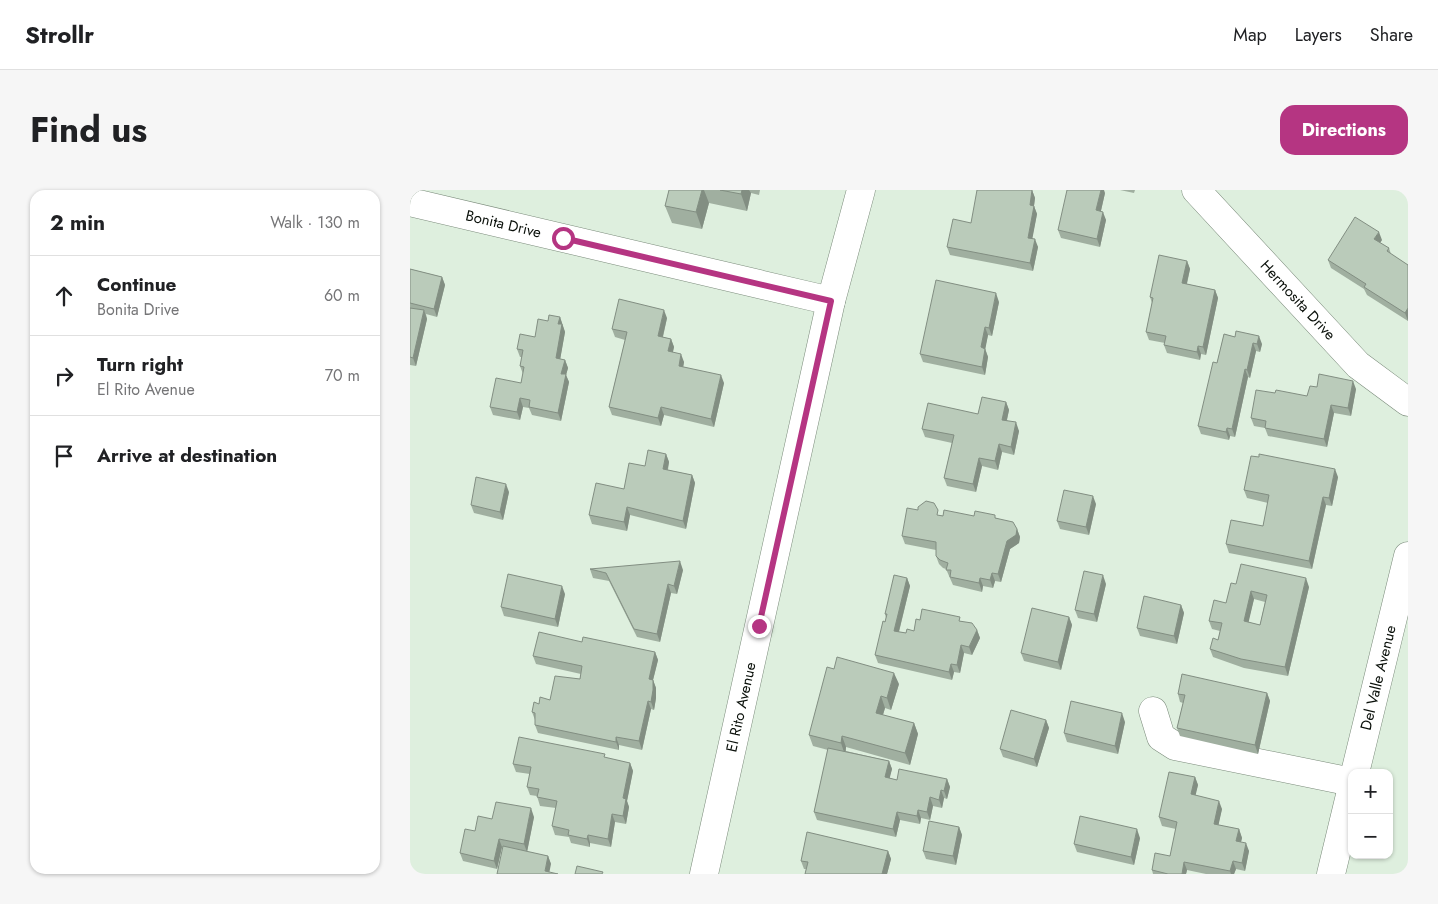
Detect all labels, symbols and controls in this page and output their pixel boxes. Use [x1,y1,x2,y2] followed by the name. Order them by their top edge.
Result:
[25,17,94,52] text: Strollr
[1233,22,1267,48] text: Map
[1295,22,1342,48] text: Layers
[1370,22,1413,48] text: Share
[30,105,147,155] text: Find us
[1280,105,1408,155] button: Directions
[463,204,544,244] street label: Bonita Drive
[50,208,105,238] text: 2 min
[270,211,360,234] text: Walk · 130 m
[552,227,575,250] route start
[1255,255,1341,345] street label: Hermosita Drive
[97,271,176,298] text: Continue
[50,282,78,310] icon: ahead
[324,284,360,307] text: 60 m
[97,298,179,321] text: Bonita Drive
[97,351,183,378] text: Turn right
[50,362,78,390] icon: right
[325,364,360,387] text: 70 m
[97,378,195,401] text: El Rito Avenue
[50,442,78,470] icon: arrive
[97,442,277,469] text: Arrive at destination
[748,615,771,638] route end
[1355,623,1402,733] street label: Del Valle Avenue
[720,660,762,754] street label: El Rito Avenue
[1348,769,1393,859] map controls
[1348,769,1393,814] button: +
[1348,814,1393,859] button: −

